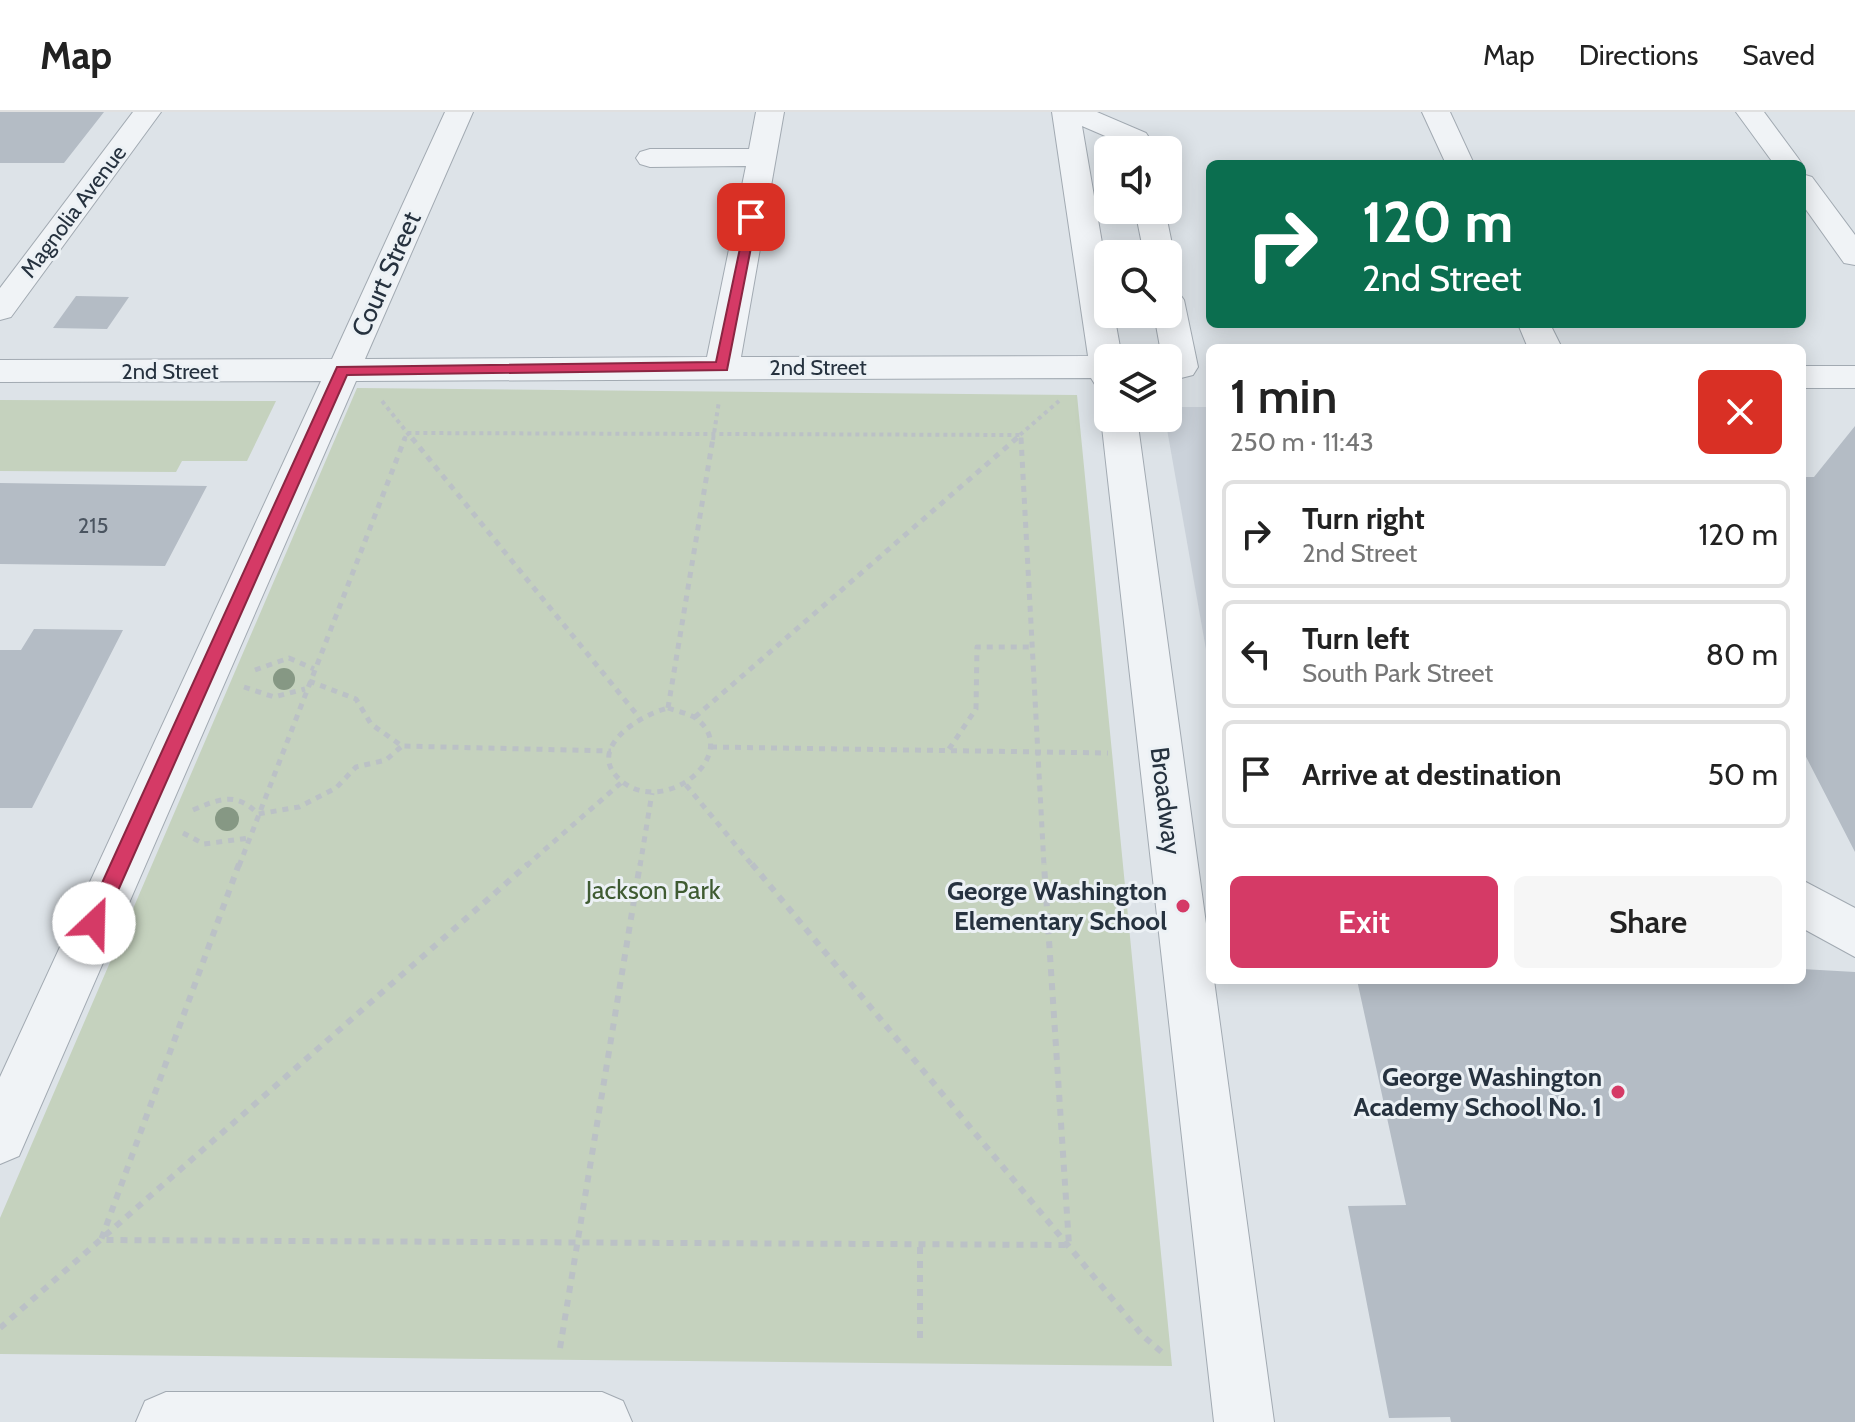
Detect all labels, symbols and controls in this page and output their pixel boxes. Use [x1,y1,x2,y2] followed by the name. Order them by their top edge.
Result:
[40,32,112,79] text: Map
[1483,38,1535,72] text: Map
[1579,38,1698,72] text: Directions
[1742,38,1815,72] text: Saved
[1094,136,1182,432] map controls
[1094,136,1182,224] button: sound
[15,140,132,283] street label: Magnolia Avenue
[717,183,785,251] pin
[1362,188,1513,256] text: 120 m
[1230,192,1334,296] icon: right
[729,195,773,239] icon: arrive
[344,206,428,341] street label: Court Street
[1094,240,1182,328] button: search
[1362,256,1522,300] text: 2nd Street
[1094,344,1182,432] button: layers
[769,354,867,381] street label: 2nd Street
[121,358,219,385] street label: 2nd Street
[1230,367,1337,425] text: 1 min
[1698,370,1782,454] button: close
[1230,426,1374,458] text: 250 m · 11:43
[1302,500,1425,537] text: Turn right
[78,512,108,539] house number: 215
[1234,512,1278,556] icon: right
[1698,516,1778,553] text: 120 m
[1302,537,1417,569] text: 2nd Street
[1302,620,1410,657] text: Turn left
[1234,632,1278,676] icon: left
[1706,636,1778,673] text: 80 m
[1302,657,1493,689] text: South Park Street
[1144,745,1188,857] street label: Broadway
[1234,752,1278,796] icon: arrive
[1302,756,1562,793] text: Arrive at destination
[1708,756,1778,793] text: 50 m
[585,874,721,906] park label: Jackson Park
[947,875,1167,937] place label: George Washington Elementary School
[1230,876,1498,968] button: Exit
[1514,876,1782,968] button: Share
[52,881,136,965] position arrow
[1174,897,1192,915] marker: George Washington Elementary School
[1353,1061,1602,1123] place label: George Washington Academy School No. 1
[1609,1083,1627,1101] marker: George Washington Academy School No. 1

